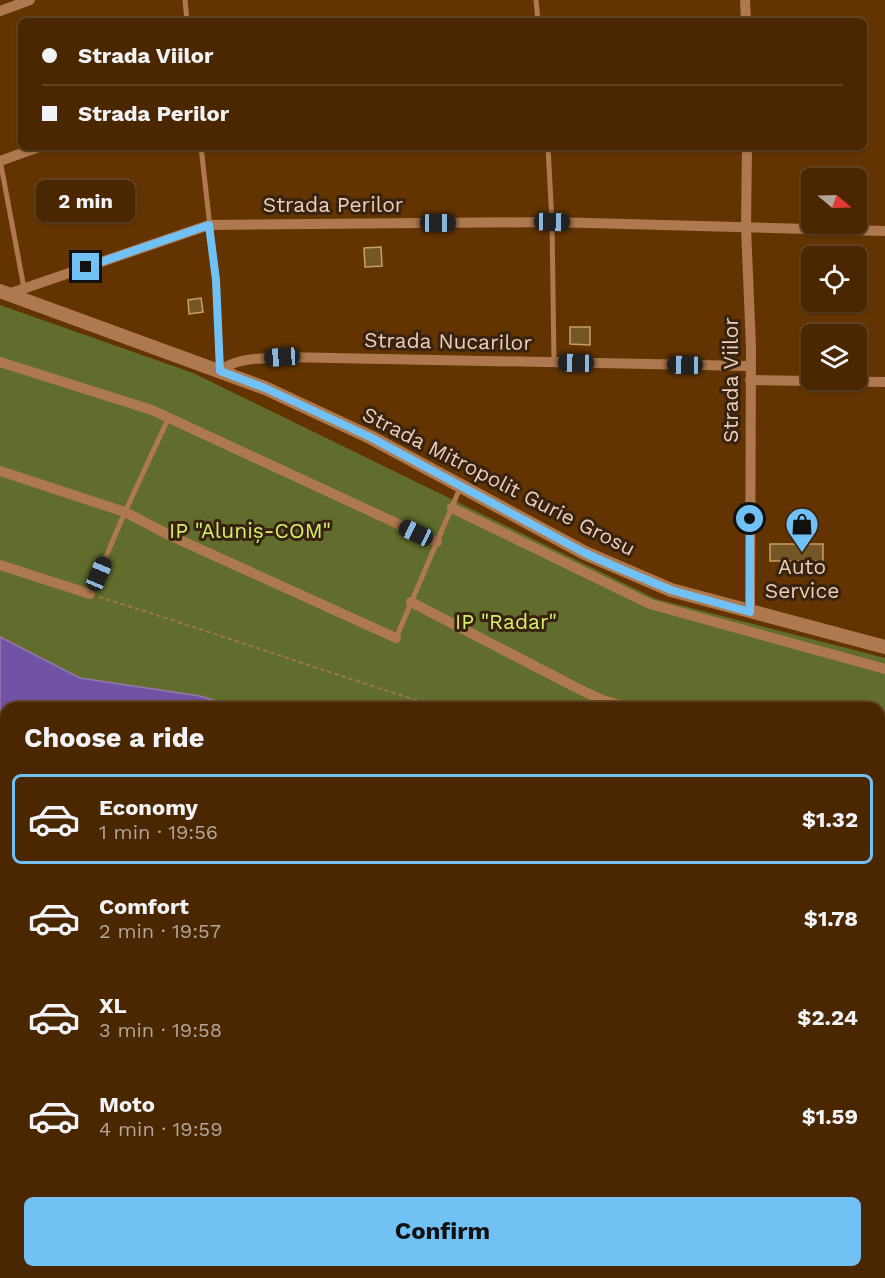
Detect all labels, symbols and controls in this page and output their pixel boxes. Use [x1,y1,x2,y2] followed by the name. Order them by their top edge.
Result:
[78,43,213,68] text: Strada Viilor
[78,101,229,126] text: Strada Perilor
[801,168,867,234] north arrow
[801,168,867,390] map controls
[36,180,136,222] callout: 2 min
[58,189,113,213] text: 2 min
[263,192,404,217] street label: Strada Perilor
[534,213,570,231] car
[420,214,456,232] car
[801,246,867,312] button: locate
[72,253,99,280] route end
[718,317,743,443] street label: Strada Viilor
[801,324,867,390] button: layers
[364,327,533,355] street label: Strada Nucarilor
[263,347,301,367] car
[558,354,594,372] car
[667,356,703,374] car
[358,401,640,561] street label: Strada Mitropolit Gurie Grosu
[736,505,763,532] route start
[784,506,820,553] shop icon: Auto Service
[396,517,436,549] car
[169,518,331,543] park label: IP "Aluniș-COM"
[84,554,114,594] car
[765,554,839,603] place label: Auto Service
[455,609,557,634] park label: IP "Radar"
[24,722,204,754] text: Choose a ride
[27,792,81,846] icon: car
[99,795,198,820] text: Economy
[802,807,858,832] text: $1.32
[99,820,218,844] text: 1 min · 19:56
[27,891,81,945] icon: car
[99,894,189,919] text: Comfort
[804,906,858,931] text: $1.78
[99,919,221,943] text: 2 min · 19:57
[27,990,81,1044] icon: car
[99,993,127,1018] text: XL
[797,1005,858,1030] text: $2.24
[99,1018,222,1042] text: 3 min · 19:58
[27,1089,81,1143] icon: car
[99,1092,155,1117] text: Moto
[802,1104,858,1129] text: $1.59
[99,1117,223,1141] text: 4 min · 19:59
[24,1197,861,1266] button: Confirm

